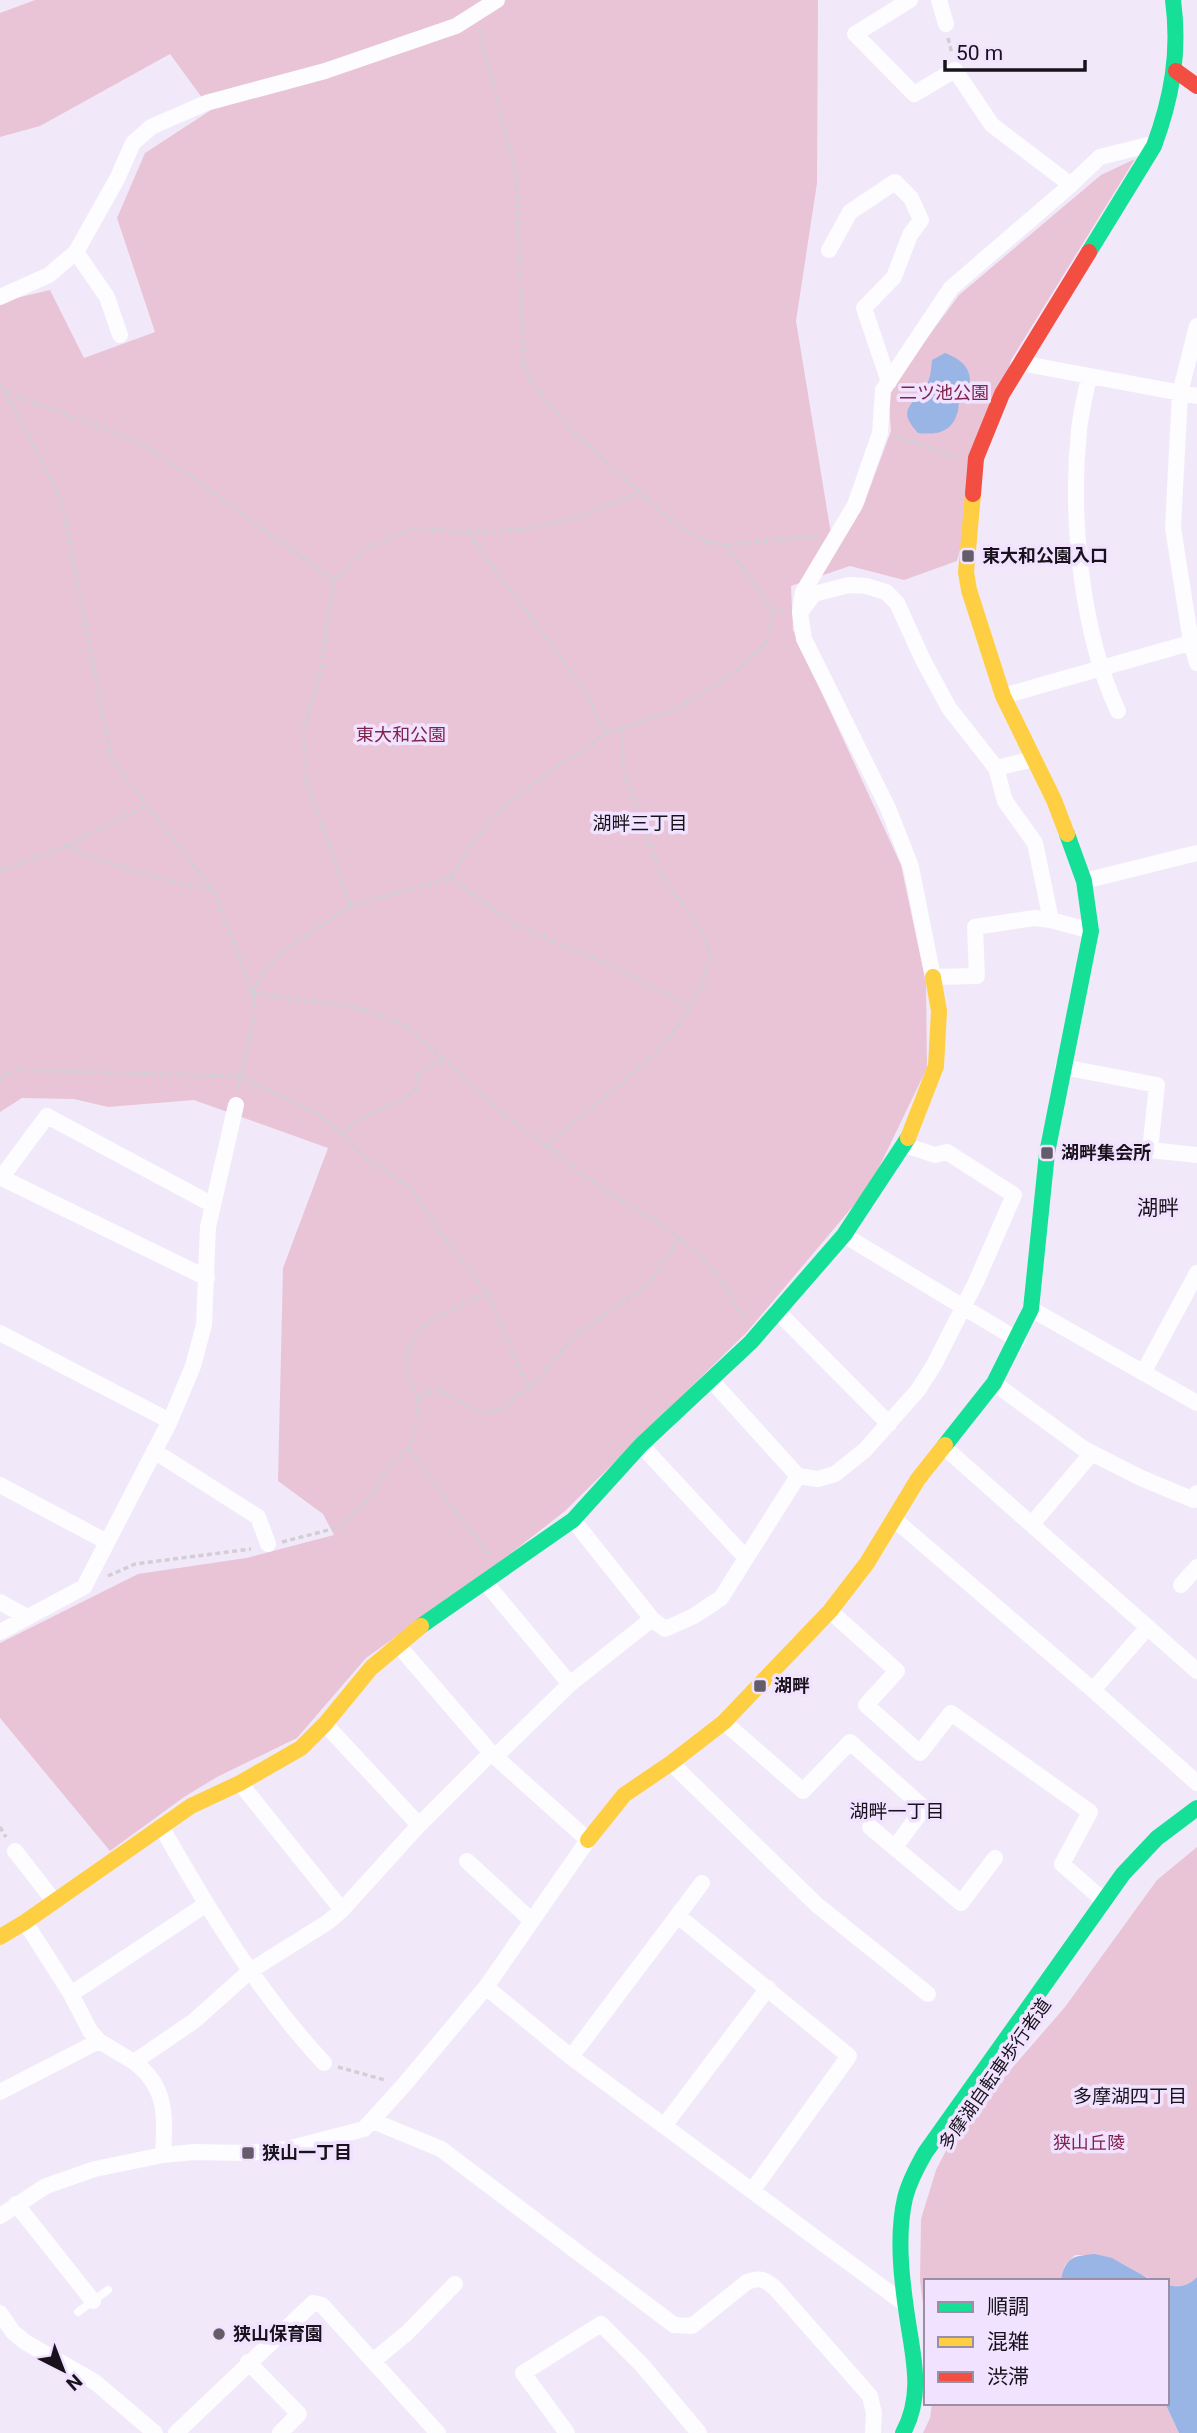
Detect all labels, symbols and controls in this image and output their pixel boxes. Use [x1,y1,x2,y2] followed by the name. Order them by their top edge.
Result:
[945,28,1085,72] scale bar
[956,41,1003,65] text: 50 m
[899,382,989,403] park label: 二ツ池公園
[982,545,1108,566] place label: 東大和公園入口
[960,548,976,564] marker: 東大和公園入口
[356,724,446,745] park label: 東大和公園
[592,812,688,835] district label: 湖畔三丁目
[1061,1142,1151,1163] place label: 湖畔集会所
[1039,1145,1055,1161] marker: 湖畔集会所
[1137,1196,1179,1220] district label: 湖畔
[774,1675,810,1696] place label: 湖畔
[752,1678,768,1694] marker: 湖畔
[849,1800,945,1823] district label: 湖畔一丁目
[934,1994,1055,2153] street label: 多摩湖自転車歩行者道
[1073,2085,1187,2108] district label: 多摩湖四丁目
[1053,2132,1125,2153] park label: 狭山丘陵
[262,2142,352,2163] place label: 狭山一丁目
[240,2145,256,2161] marker: 狭山一丁目
[924,2279,1169,2405] legend
[987,2295,1029,2319] text: 順調
[233,2323,323,2344] place label: 狭山保育園
[211,2326,227,2342] marker: 狭山保育園
[987,2330,1029,2354] text: 混雑
[28,2335,98,2405] north arrow
[987,2365,1029,2389] text: 渋滞
[61,2369,87,2395] text: N

